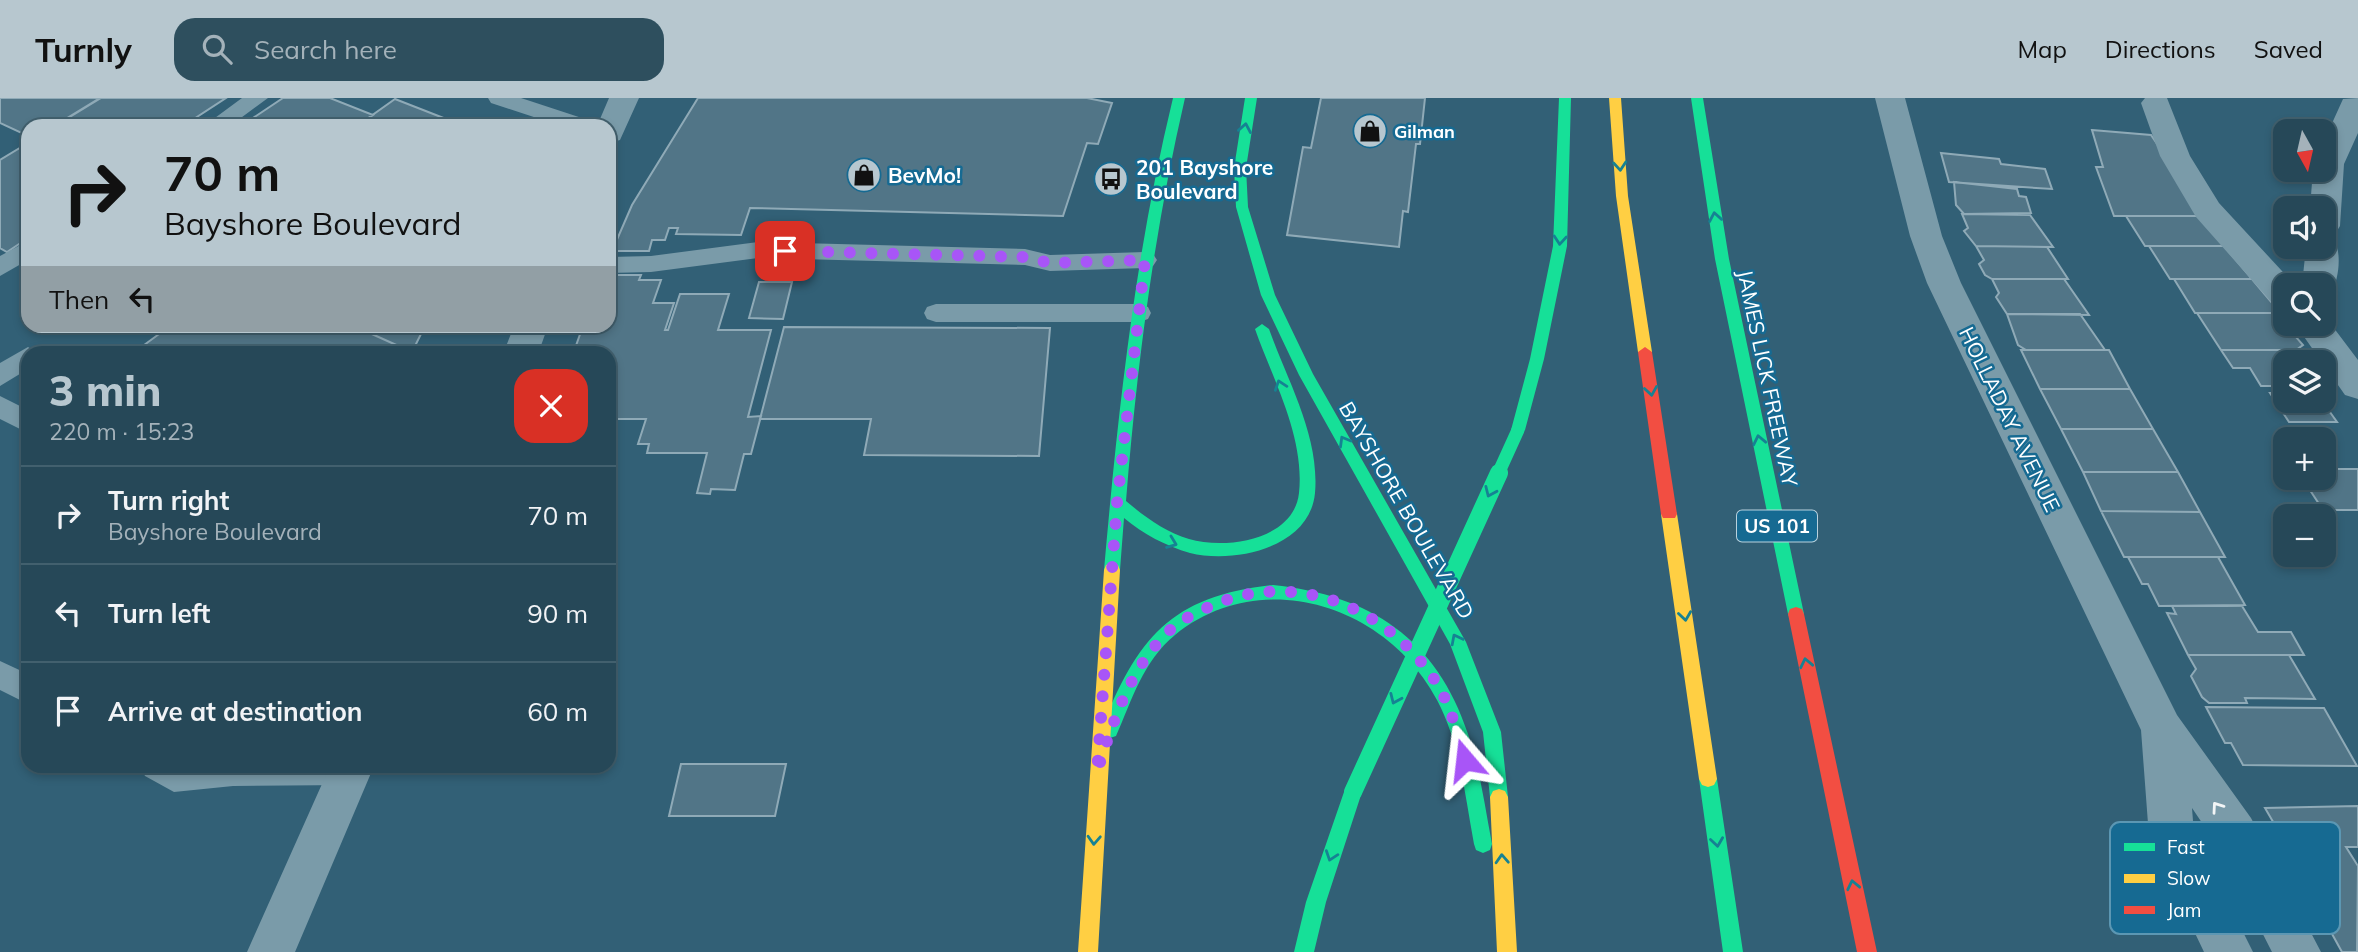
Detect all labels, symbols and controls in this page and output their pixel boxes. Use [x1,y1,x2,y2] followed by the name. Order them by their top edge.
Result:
[174,18,664,81] search box
[35,29,132,70] text: Turnly
[198,30,236,68] icon: search
[254,33,397,66] text: Search here
[2017,34,2067,64] text: Map
[2105,34,2216,64] text: Directions
[2254,34,2323,64] text: Saved
[1351,112,1389,150] shop icon: Gilman
[2273,119,2336,182] north arrow
[2273,119,2336,567] map controls
[1394,120,1455,143] place label: Gilman
[1237,122,1252,134] one-way arrow
[164,142,280,203] text: 70 m
[49,147,140,238] icon: right
[1136,154,1273,204] place label: 201 Bayshore Boulevard
[845,156,883,194] shop icon: BevMo!
[1092,160,1130,198] bus stop icon: 201 Bayshore Boulevard
[1612,161,1627,172] one-way arrow
[888,162,961,188] place label: BevMo!
[2273,196,2336,259] button: sound
[164,203,461,243] text: Bayshore Boulevard
[1708,211,1723,223] one-way arrow
[755,221,815,281] pin
[766,232,804,270] icon: arrive
[1553,234,1568,245] one-way arrow
[1732,267,1804,489] street label: JAMES LICK FREEWAY
[2273,273,2336,336] button: search
[123,280,161,318] icon: left
[49,283,109,316] text: Then
[1954,322,2066,516] street label: HOLLADAY AVENUE
[2273,350,2336,413] button: layers
[49,364,162,417] text: 3 min
[514,369,588,443] button: close
[1274,379,1288,392] one-way arrow
[1643,385,1658,397] one-way arrow
[1334,397,1480,623] street label: BAYSHORE BOULEVARD
[49,417,194,446] text: 220 m · 15:23
[2273,427,2336,490] button: +
[1753,434,1768,446] one-way arrow
[1339,436,1352,449] one-way arrow
[108,484,229,517] text: Turn right
[1484,484,1498,497] one-way arrow
[49,496,87,534] icon: right
[527,499,588,532] text: 70 m
[2273,504,2336,567] button: −
[1737,510,1817,542] road number: US 101
[108,517,322,546] text: Bayshore Boulevard
[1166,534,1178,548] one-way arrow
[49,594,87,632] icon: left
[108,597,210,630] text: Turn left
[527,597,588,630] text: 90 m
[1677,610,1692,622] one-way arrow
[1450,634,1464,646] one-way arrow
[1800,657,1815,669] one-way arrow
[49,692,87,730] icon: arrive
[1390,692,1404,704] one-way arrow
[108,695,363,728] text: Arrive at destination
[527,695,588,728] text: 60 m
[1428,723,1502,797] position arrow
[2213,802,2225,815] one-way arrow
[2110,822,2340,934] legend
[1086,835,1101,846] one-way arrow
[2167,835,2205,859] text: Fast
[1710,836,1725,847] one-way arrow
[1325,850,1340,862] one-way arrow
[1495,854,1510,865] one-way arrow
[2167,866,2211,890] text: Slow
[1847,879,1862,891] one-way arrow
[2167,898,2201,922] text: Jam

